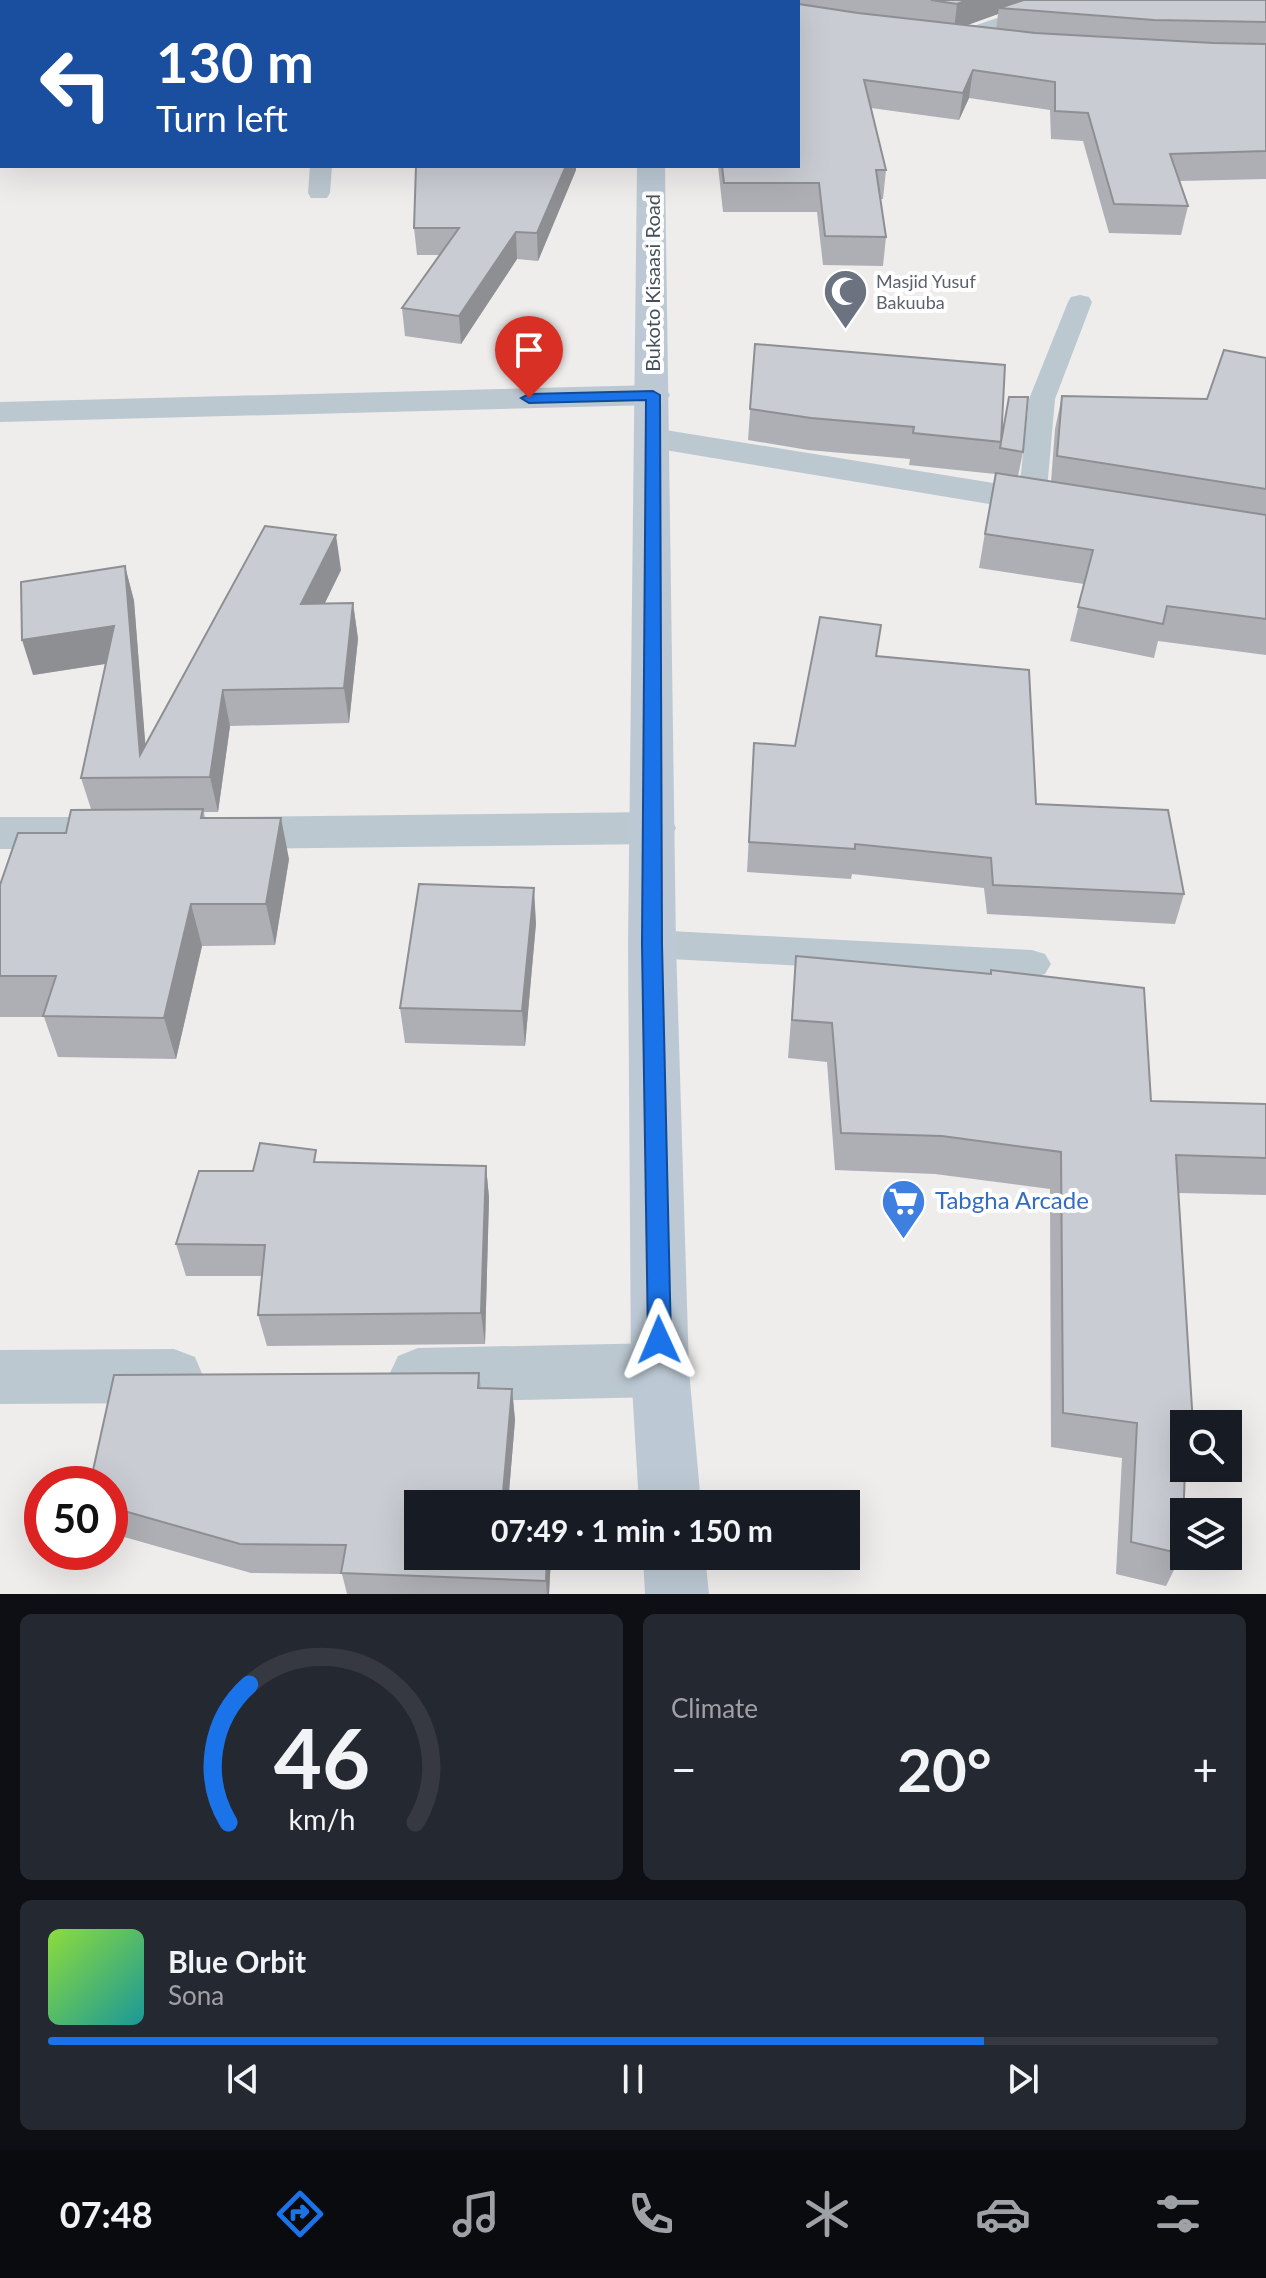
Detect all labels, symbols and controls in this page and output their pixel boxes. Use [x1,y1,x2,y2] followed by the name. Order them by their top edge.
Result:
[156,28,314,95] text: 130 m
[24,32,128,136] icon: left
[156,96,288,140] text: Turn left
[640,194,664,372] street label: Bukoto Kisaasi Road
[821,268,869,331] mosque icon: Masjid Yusuf Bakuuba
[876,270,976,313] place label: Masjid Yusuf Bakuuba
[495,316,563,398] pin
[507,328,551,372] icon: arrive
[880,1177,928,1240] supermarket icon: Tabgha Arcade
[935,1185,1089,1214] place label: Tabgha Arcade
[617,1298,701,1382] position arrow
[1170,1410,1242,1570] map controls
[1170,1410,1242,1482] button: search
[24,1466,128,1570] speed limit sign: 50
[1170,1498,1242,1570] button: layers
[491,1512,773,1548] text: 07:49 · 1 min · 150 m
[671,1692,758,1724] text: Climate
[273,1707,370,1807] text: 46
[897,1733,992,1805] text: 20°
[671,1743,697,1795] text: −
[1192,1743,1218,1795] text: +
[288,1802,355,1836] text: km/h
[168,1943,306,1979] text: Blue Orbit
[168,1979,224,2011] text: Sona
[221,2057,265,2101] icon: previous
[611,2057,655,2101] icon: pause
[1001,2057,1045,2101] icon: next
[272,2186,328,2242] icon: directions
[448,2186,504,2242] icon: music
[623,2186,679,2242] icon: phone
[799,2186,855,2242] icon: climate
[975,2186,1031,2242] icon: car
[1150,2186,1206,2242] icon: filters
[60,2192,153,2236] text: 07:48

